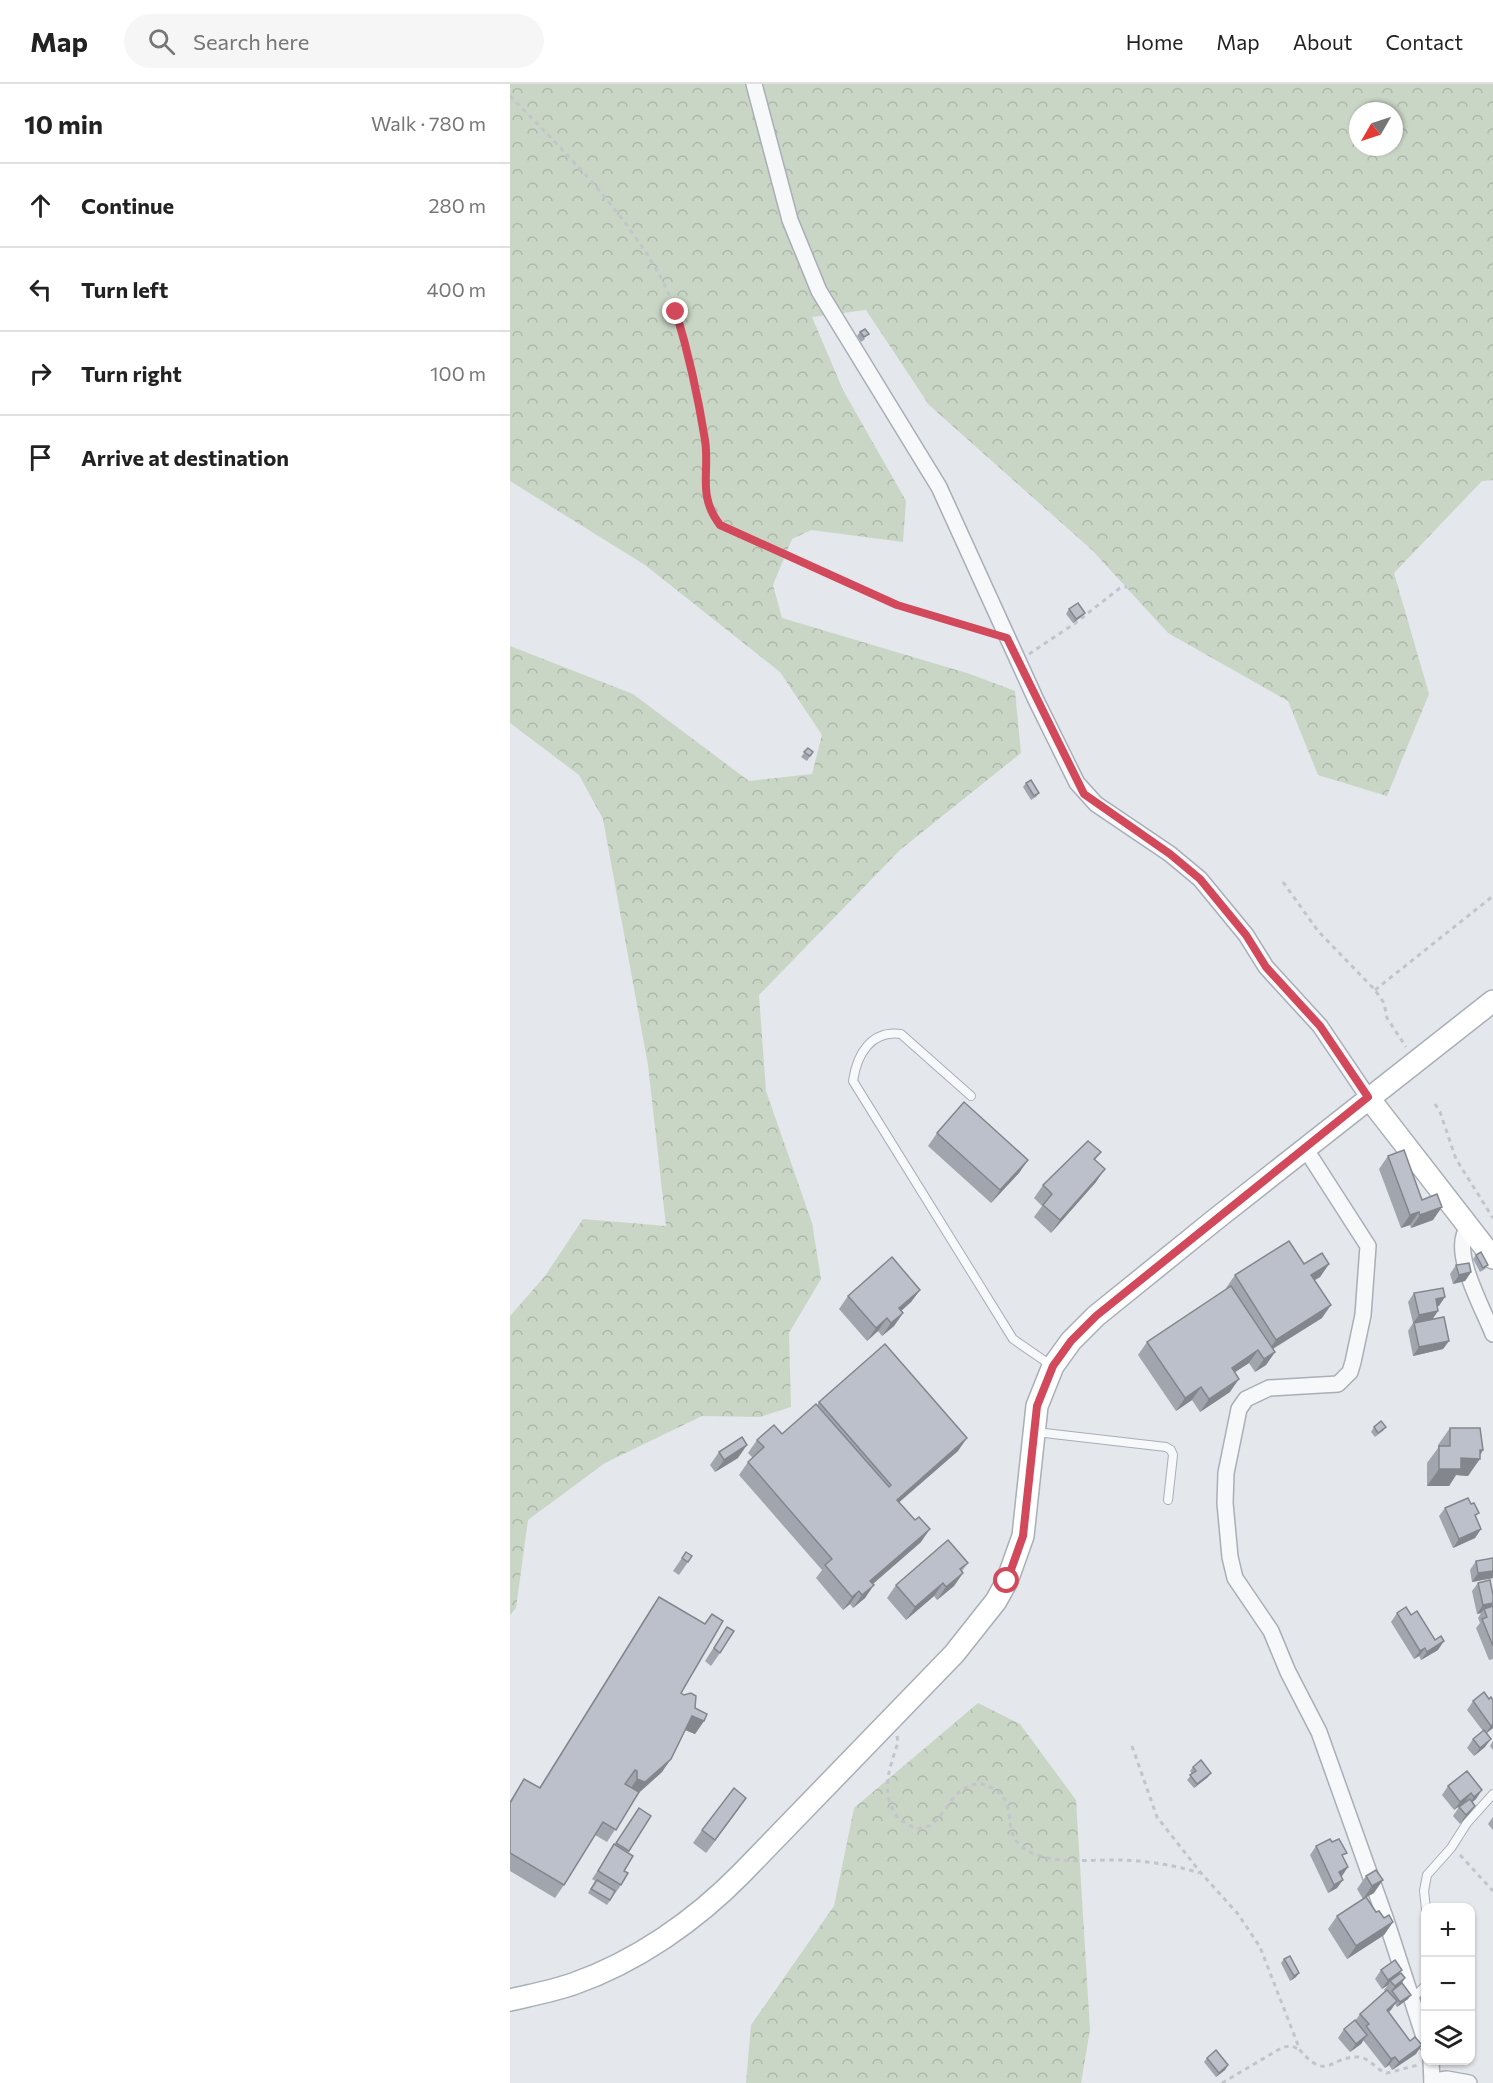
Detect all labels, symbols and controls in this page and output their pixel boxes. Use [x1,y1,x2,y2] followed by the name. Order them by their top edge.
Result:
[124,14,544,68] search box
[30,24,88,58] text: Map
[145,25,178,58] icon: search
[193,28,309,55] text: Search here
[1126,29,1183,54] text: Home
[1216,29,1260,54] text: Map
[1293,29,1352,54] text: About
[1385,29,1463,54] text: Contact
[1349,102,1403,156] north arrow
[24,108,103,139] text: 10 min
[371,111,486,135] text: Walk · 780 m
[24,189,57,222] icon: ahead
[81,192,174,219] text: Continue
[428,193,486,217] text: 280 m
[24,273,57,306] icon: left
[81,276,168,303] text: Turn left
[427,277,486,301] text: 400 m
[662,298,688,324] route end
[24,357,57,390] icon: right
[81,360,182,387] text: Turn right
[430,361,486,385] text: 100 m
[24,441,57,474] icon: arrive
[81,444,289,471] text: Arrive at destination
[993,1567,1019,1593] route start
[1421,1903,1475,2065] map controls
[1421,1903,1475,1957] button: +
[1421,1957,1475,2011] button: −
[1421,2011,1475,2065] button: layers

